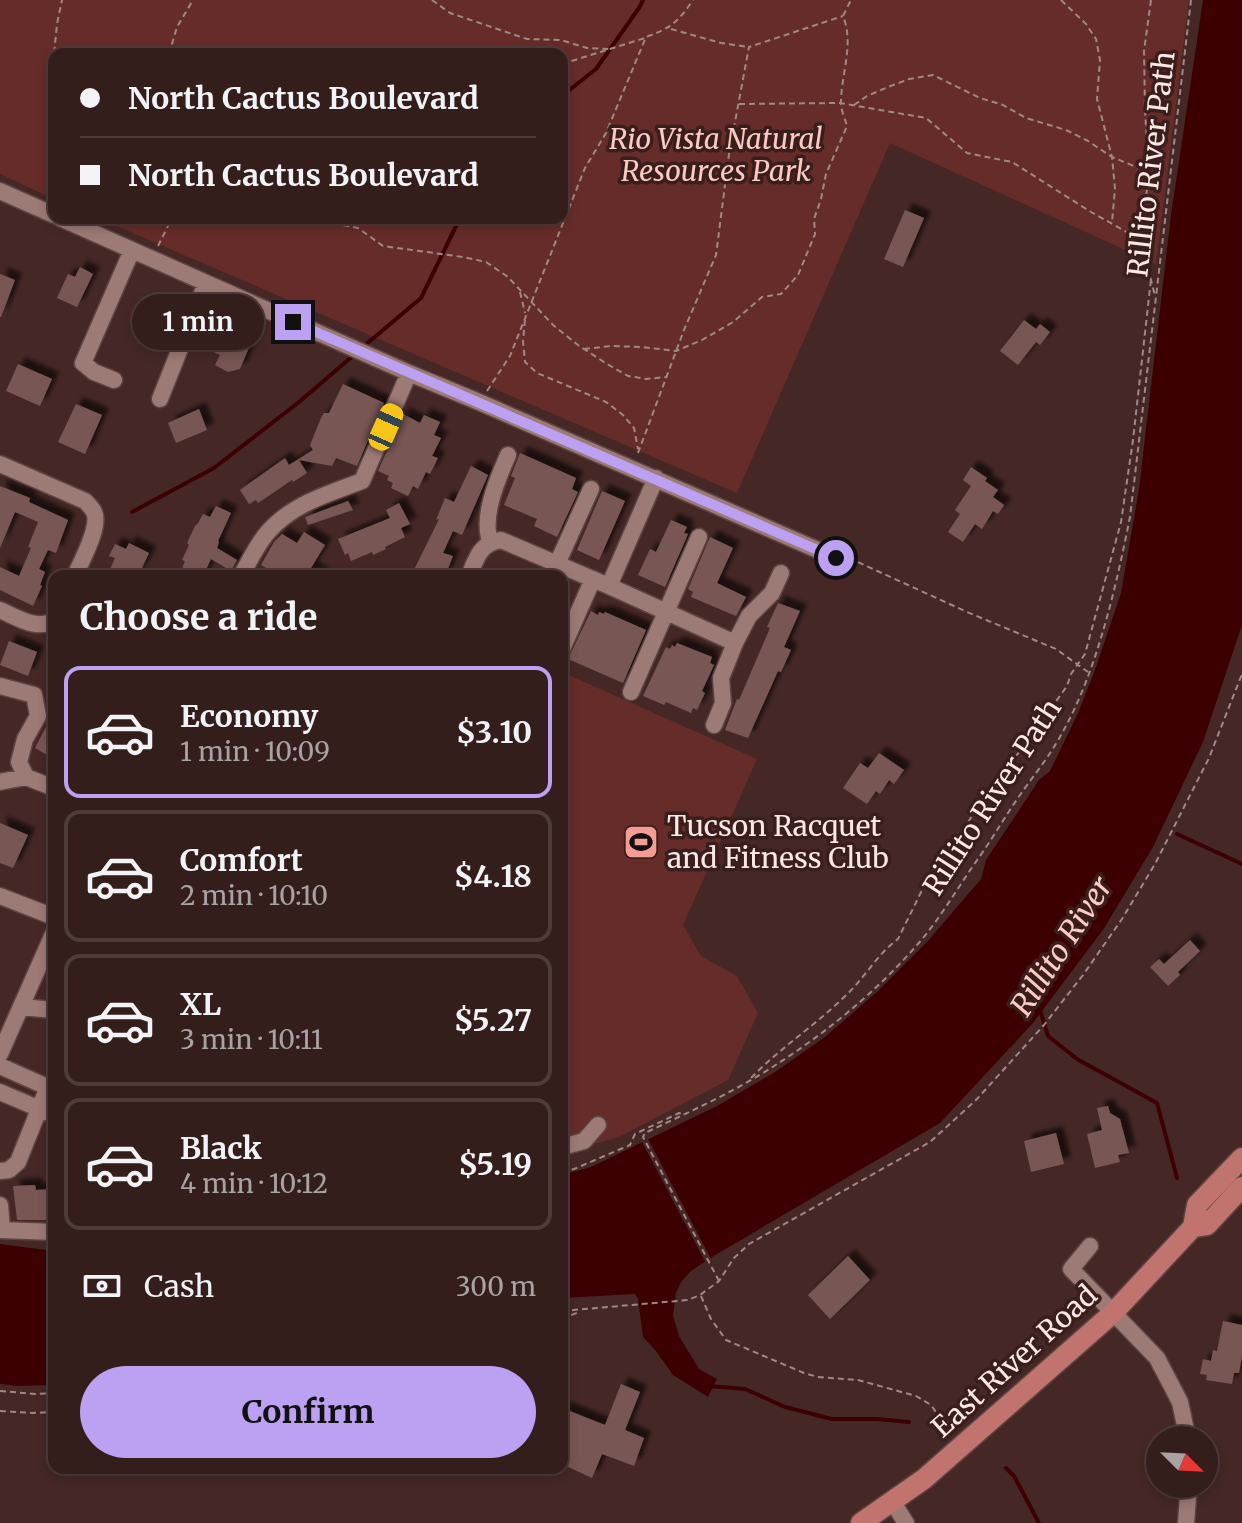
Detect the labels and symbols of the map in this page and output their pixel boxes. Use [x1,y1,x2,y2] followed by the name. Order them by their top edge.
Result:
[1119,49,1183,279] street label: Rillito River Path
[609,121,823,189] park label: Rio Vista Natural Resources Park
[133,294,265,350] callout: 1 min
[275,304,311,340] route end
[365,400,407,454] car
[818,540,854,576] route start
[915,692,1069,902] street label: Rillito River Path
[667,808,889,876] place label: Tucson Racquet and Fitness Club
[622,823,660,861] sports icon: Tucson Racquet and Fitness Club
[1002,868,1121,1023] water label: Rillito River
[924,1277,1104,1445] street label: East River Road
[1146,1426,1218,1498] north arrow

